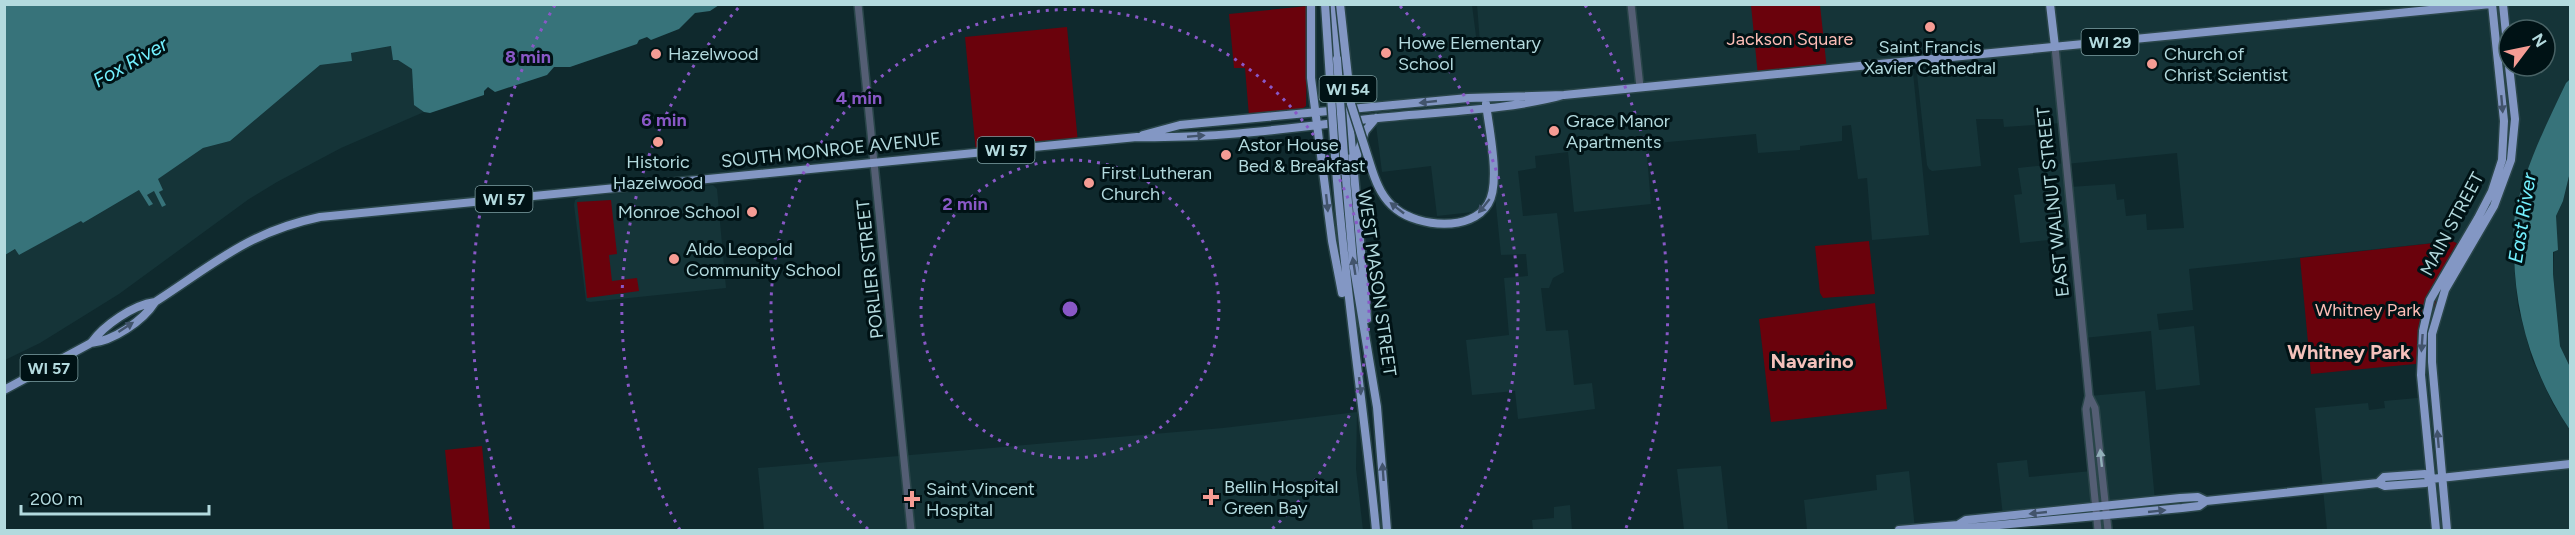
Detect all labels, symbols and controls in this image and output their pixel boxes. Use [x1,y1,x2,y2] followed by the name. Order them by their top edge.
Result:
[2497,18,2557,78] north arrow
[1923,20,1937,34] marker: Saint Francis Xavier Cathedral
[1727,28,1854,50] park label: Jackson Square
[2082,29,2138,55] road number: WI 29
[2528,30,2551,51] text: N
[88,31,173,92] water label: Fox River
[1398,32,1542,75] place label: Howe Elementary School
[1864,36,1996,79] place label: Saint Francis Xavier Cathedral
[668,43,759,65] place label: Hazelwood
[2164,43,2288,86] place label: Church of Christ Scientist
[505,46,551,68] text: 8 min
[1379,46,1393,60] marker: Howe Elementary School
[649,47,663,61] marker: Hazelwood
[2145,57,2159,71] marker: Church of Christ Scientist
[1320,76,1376,102] road number: WI 54
[836,87,882,109] text: 4 min
[2497,95,2507,114] one-way arrow
[1418,97,1437,107] one-way arrow
[2032,106,2074,298] street label: EAST WALNUT STREET
[641,109,687,131] text: 6 min
[1566,110,1670,153] place label: Grace Manor Apartments
[1547,124,1561,138] marker: Grace Manor Apartments
[720,128,942,172] street label: SOUTH MONROE AVENUE
[1186,131,1205,141] one-way arrow
[1238,134,1366,177] place label: Astor House Bed & Breakfast
[651,135,665,149] marker: Historic Hazelwood
[978,137,1034,163] road number: WI 57
[1219,148,1233,162] marker: Astor House Bed & Breakfast
[613,151,703,194] place label: Historic Hazelwood
[1101,162,1212,205] place label: First Lutheran Church
[2415,168,2489,280] street label: MAIN STREET
[2503,170,2541,265] water label: East River
[1082,176,1096,190] marker: First Lutheran Church
[476,186,532,212] road number: WI 57
[1353,189,1401,378] street label: WEST MASON STREET
[942,193,988,215] text: 2 min
[1323,194,1332,213] one-way arrow
[852,198,888,340] street label: PORLIER STREET
[1478,198,1491,214] one-way arrow
[618,201,740,223] place label: Monroe School
[1389,202,1405,215] one-way arrow
[745,205,759,219] marker: Monroe School
[686,238,841,281] place label: Aldo Leopold Community School
[667,252,681,266] marker: Aldo Leopold Community School
[1349,256,1358,275] one-way arrow
[1060,299,1080,319] centre of rings
[2315,299,2421,321] park label: Whitney Park
[118,322,134,333] one-way arrow
[2417,334,2427,353] one-way arrow
[2287,340,2411,364] district label: Whitney Park
[1770,349,1854,373] district label: Navarino
[20,355,78,381] road number: WI 57
[1355,377,1365,396] one-way arrow
[2434,429,2443,448] one-way arrow
[2096,448,2106,467] one-way arrow
[1378,463,1388,482] one-way arrow
[1224,476,1338,519] place label: Bellin Hospital Green Bay
[21,478,208,516] scale bar
[926,478,1035,521] place label: Saint Vincent Hospital
[30,488,83,510] text: 200 m
[1202,488,1220,506] marker: Bellin Hospital Green Bay
[903,490,921,508] marker: Saint Vincent Hospital
[2148,506,2167,516] one-way arrow
[2028,508,2047,517] one-way arrow

